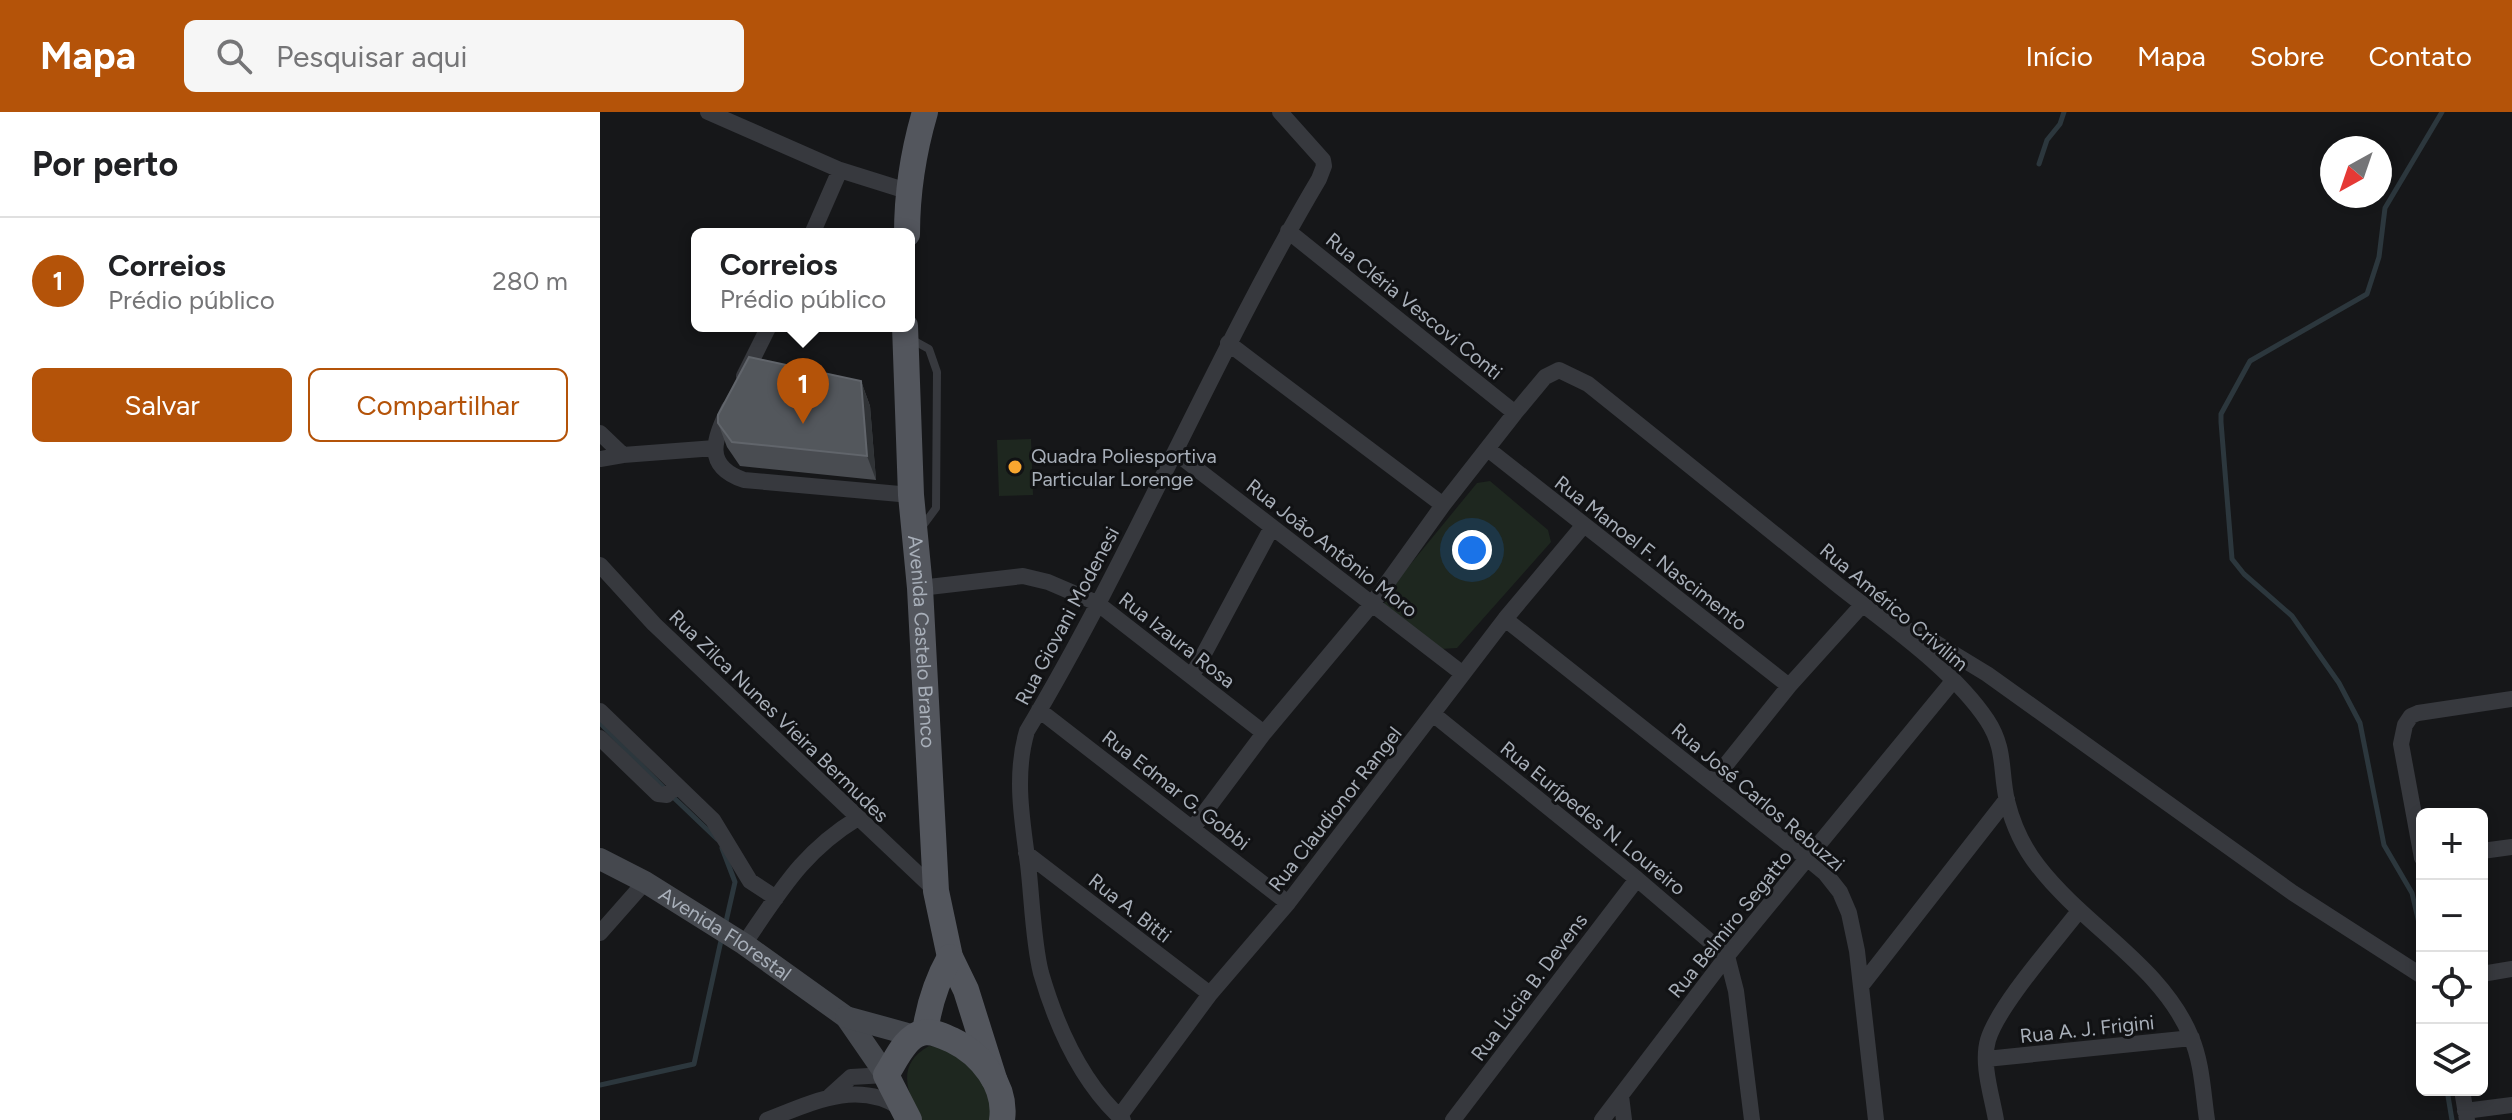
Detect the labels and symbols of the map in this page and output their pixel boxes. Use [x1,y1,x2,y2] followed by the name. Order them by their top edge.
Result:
[2320,136,2392,208] north arrow
[1321,227,1507,385] street label: Rua Cléria Vescovi Conti
[777,358,829,424] pin: 1
[1031,444,1217,491] place label: Quadra Poliesportiva Particular Lorenge
[1006,458,1024,476] marker: Quadra Poliesportiva Particular Lorenge
[1550,470,1752,636] street label: Rua Manoel F. Nascimento
[1242,474,1422,622] street label: Rua João Antônio Moro
[1010,523,1124,709] street label: Rua Giovani Modenesi
[1452,530,1492,570] your location
[903,534,940,749] street label: Avenida Castelo Branco
[1815,538,1973,676] street label: Rua Américo Crivilim
[1114,587,1240,693] street label: Rua Izaura Rosa
[664,605,894,827] street label: Rua Zilca Nunes Vieira Bermudes
[1667,718,1849,876] street label: Rua José Carlos Rebuzzi
[1263,722,1407,896] street label: Rua Claudionor Rangel
[1098,725,1254,855] street label: Rua Edmar G. Gobbi
[1496,736,1690,900] street label: Rua Eurípedes N. Loureiro
[1663,845,1797,1003] street label: Rua Belmiro Segatto
[1084,868,1176,948] street label: Rua A. Bitti
[655,882,796,986] street label: Avenida Florestal
[1466,909,1592,1065] street label: Rua Lúcia B. Devens
[2019,1010,2155,1048] street label: Rua A. J. Frigini

